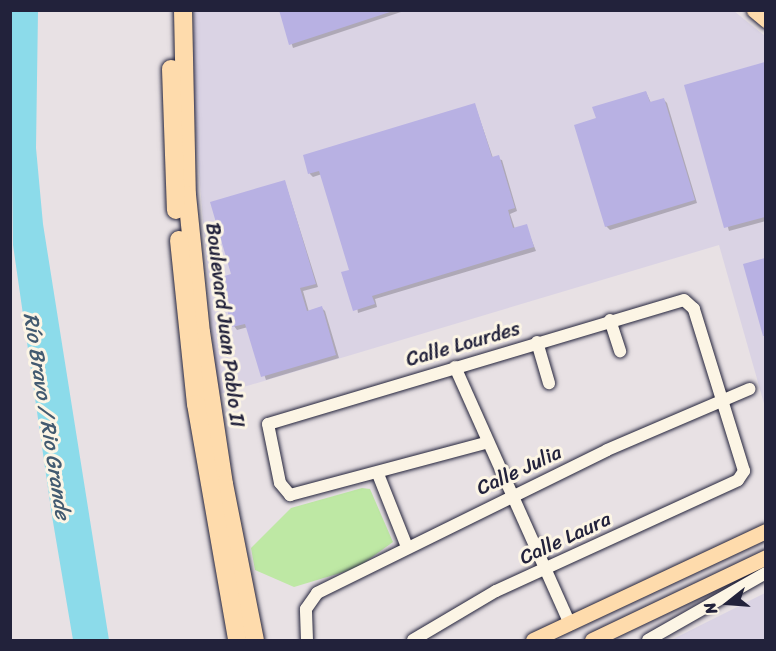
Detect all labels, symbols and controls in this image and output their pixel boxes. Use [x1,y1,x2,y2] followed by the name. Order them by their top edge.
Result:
[201,221,249,429] street label: Boulevard Juan Pablo II
[18,311,76,521] water label: Río Bravo / Rio Grande
[404,316,522,372] street label: Calle Lourdes
[473,440,565,500] street label: Calle Julia
[516,506,614,570] street label: Calle Laura
[698,573,758,633] north arrow
[695,599,726,618] text: N

